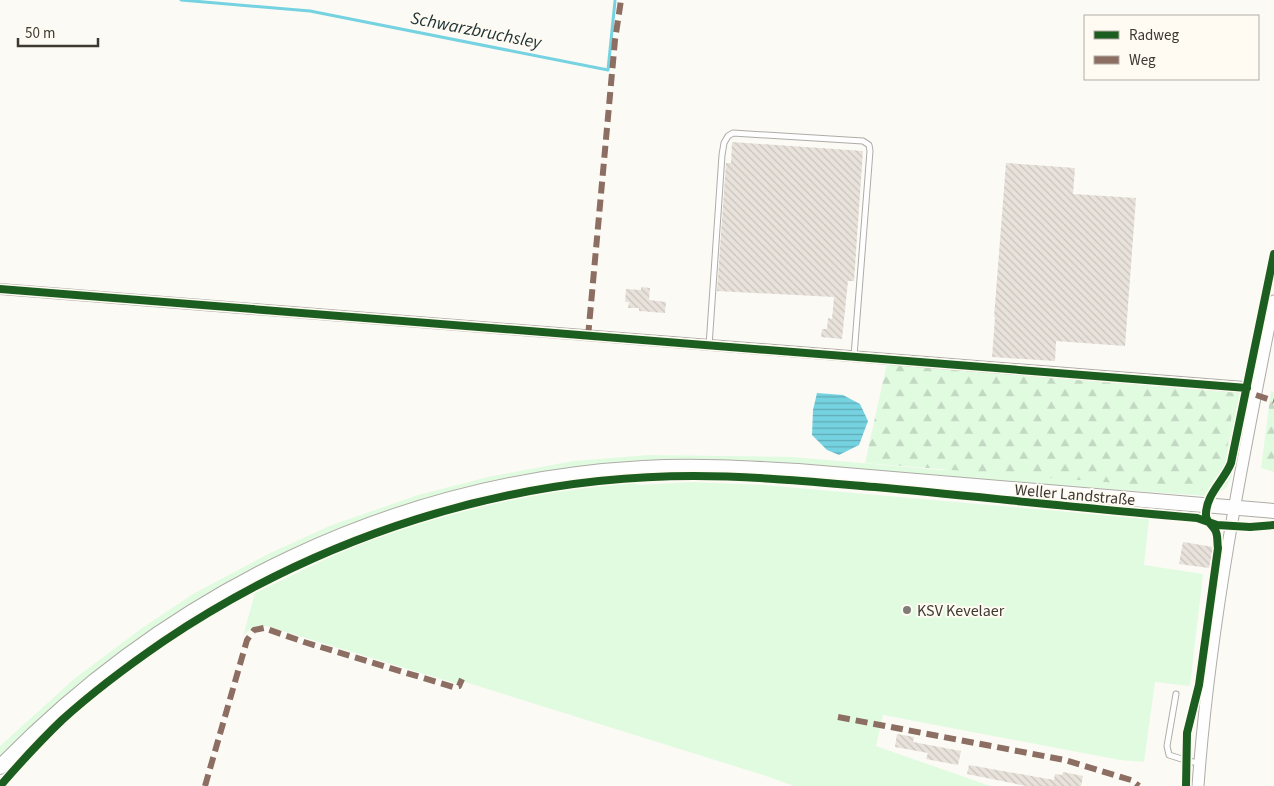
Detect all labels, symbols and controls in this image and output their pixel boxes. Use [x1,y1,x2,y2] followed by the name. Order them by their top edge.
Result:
[408,6,544,56] water label: Schwarzbruchsley
[18,15,98,47] scale bar
[1084,15,1259,80] legend
[25,23,55,44] text: 50 m
[1129,25,1179,46] text: Radweg
[1129,50,1156,71] text: Weg
[1014,479,1136,511] street label: Weller Landstraße
[917,600,1005,622] place label: KSV Kevelaer
[901,604,913,616] marker: KSV Kevelaer

